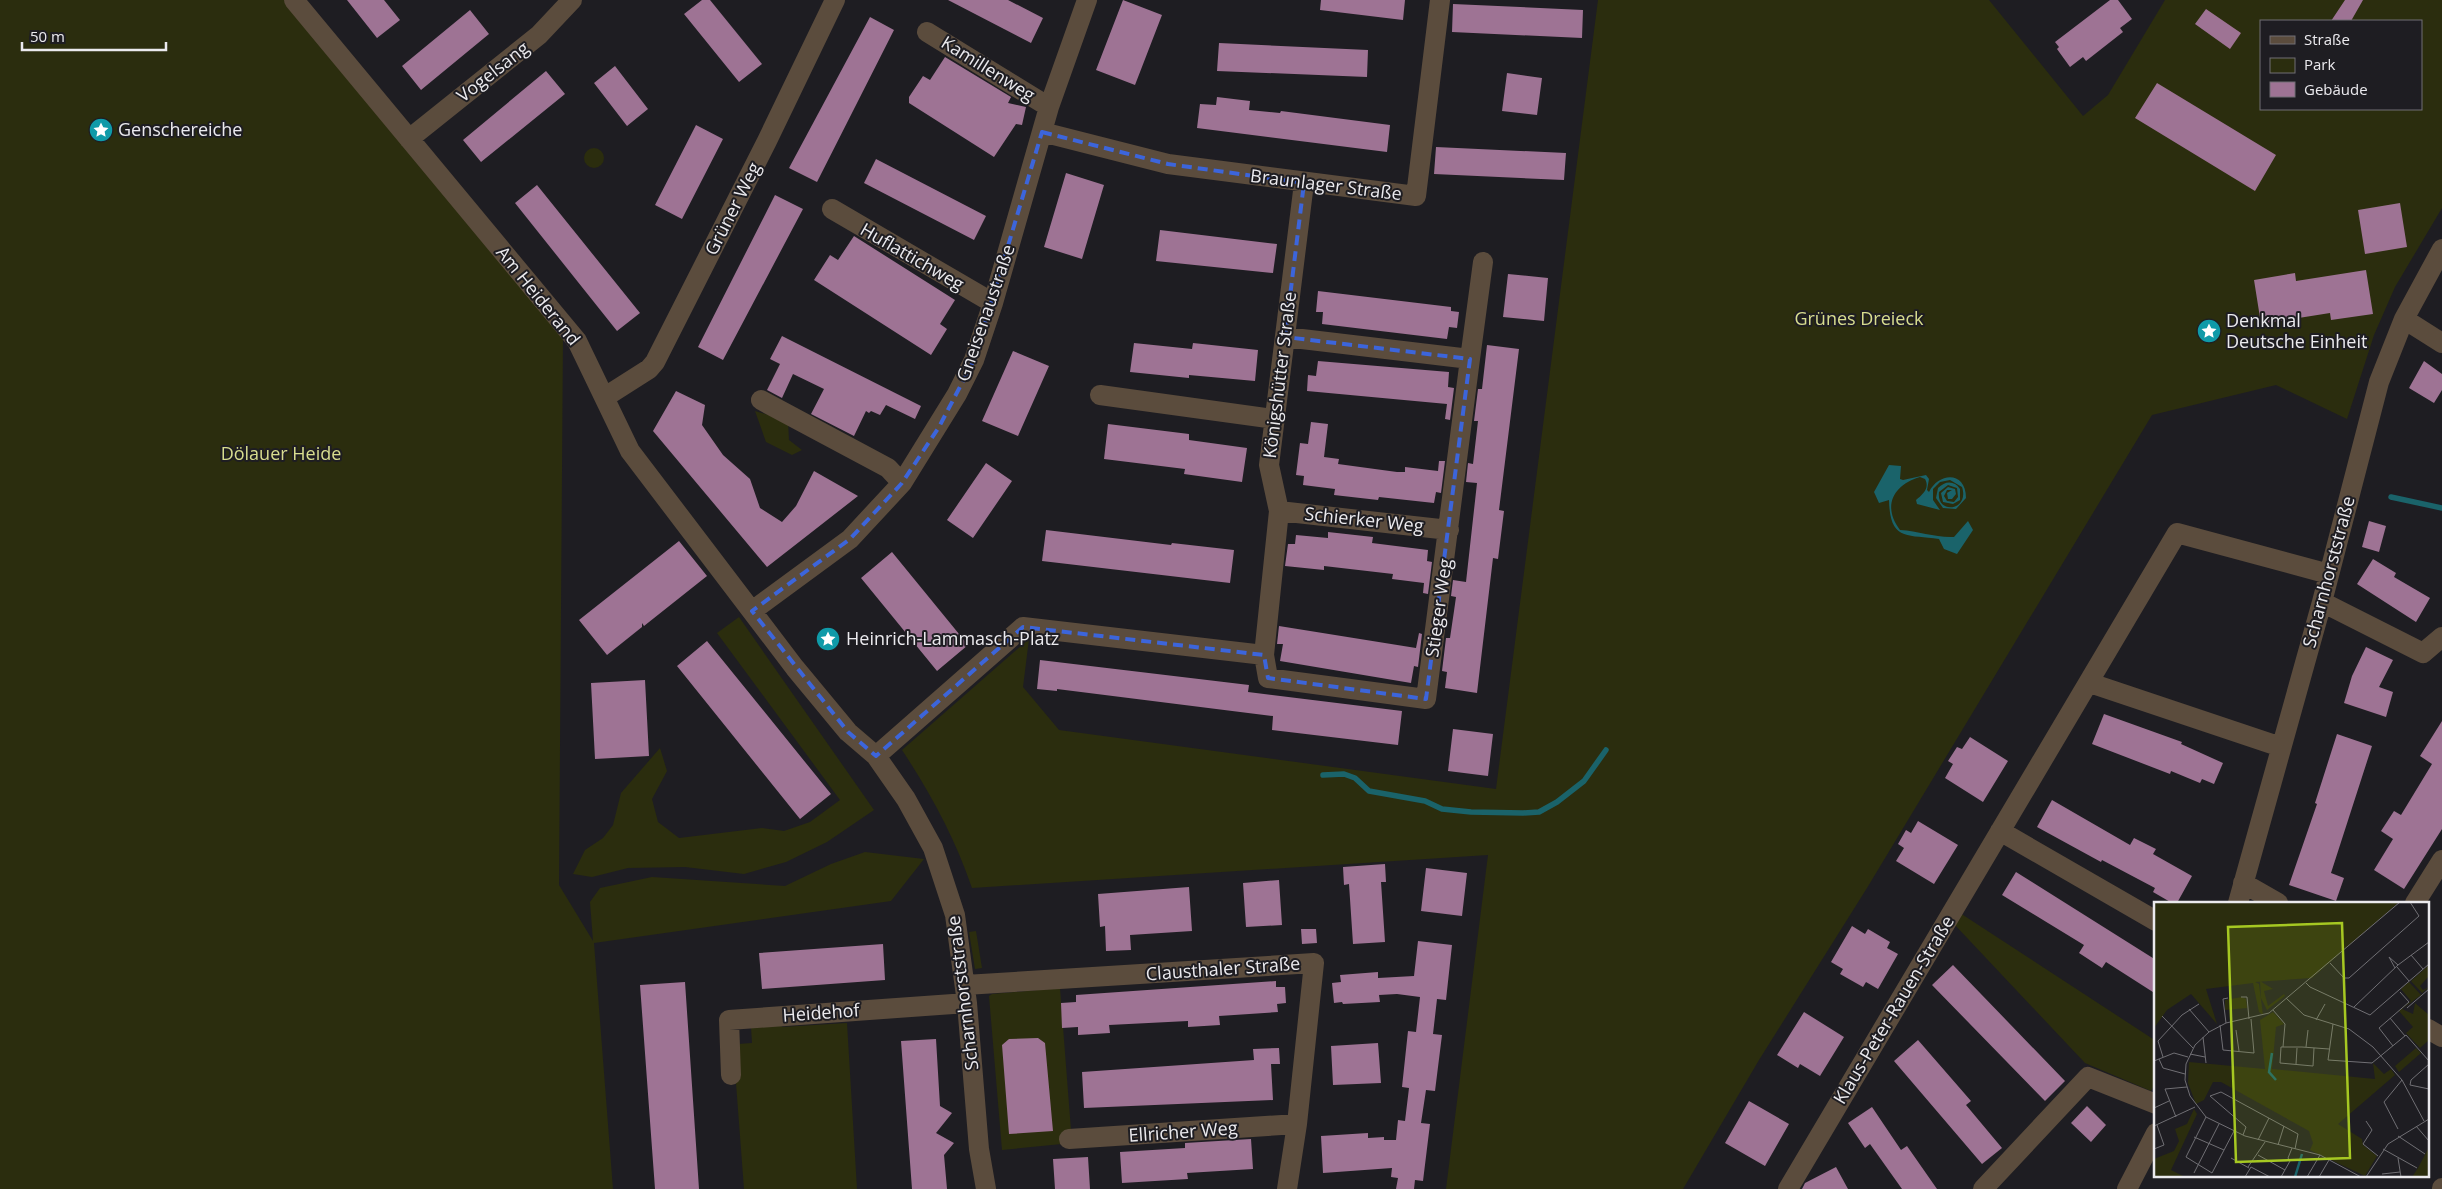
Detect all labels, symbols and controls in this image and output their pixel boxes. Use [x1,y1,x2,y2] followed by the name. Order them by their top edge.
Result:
[22,20,166,52] scale bar
[2260,20,2422,110] legend
[30,26,65,46] text: 50 m
[2304,29,2350,49] text: Straße
[937,30,1040,107] street label: Kamillenweg
[451,35,534,107] street label: Vogelsang
[2304,54,2335,74] text: Park
[2304,79,2368,99] text: Gebäude
[88,117,114,143] place icon: Genschereiche
[118,117,242,141] place label: Genschereiche
[698,158,766,259] street label: Grüner Weg
[1249,163,1403,205] street label: Braunlager Straße
[856,217,969,296] street label: Huflattichweg
[491,241,586,350] street label: Am Heiderand
[950,241,1020,384] street label: Gneisenaustraße
[1257,290,1301,460] street label: Königshütter Straße
[1794,306,1924,330] park label: Grünes Dreieck
[2226,308,2367,353] place label: Denkmal Deutsche Einheit
[2196,318,2222,344] place icon: Denkmal Deutsche Einheit
[221,441,341,465] park label: Dölauer Heide
[2296,493,2360,650] street label: Scharnhorststraße
[1303,501,1425,537] street label: Schierker Weg
[1419,557,1457,659] street label: Stieger Weg
[815,626,841,652] place icon: Heinrich-Lammasch-Platz
[846,626,1059,650] place label: Heinrich-Lammasch-Platz
[2154,902,2430,1176] inset map
[1827,911,1959,1108] street label: Klaus-Peter-Rauen-Straße
[941,914,983,1072] street label: Scharnhorststraße
[1145,951,1301,985] street label: Clausthaler Straße
[782,997,861,1027] street label: Heidehof
[1128,1115,1239,1147] street label: Ellricher Weg

